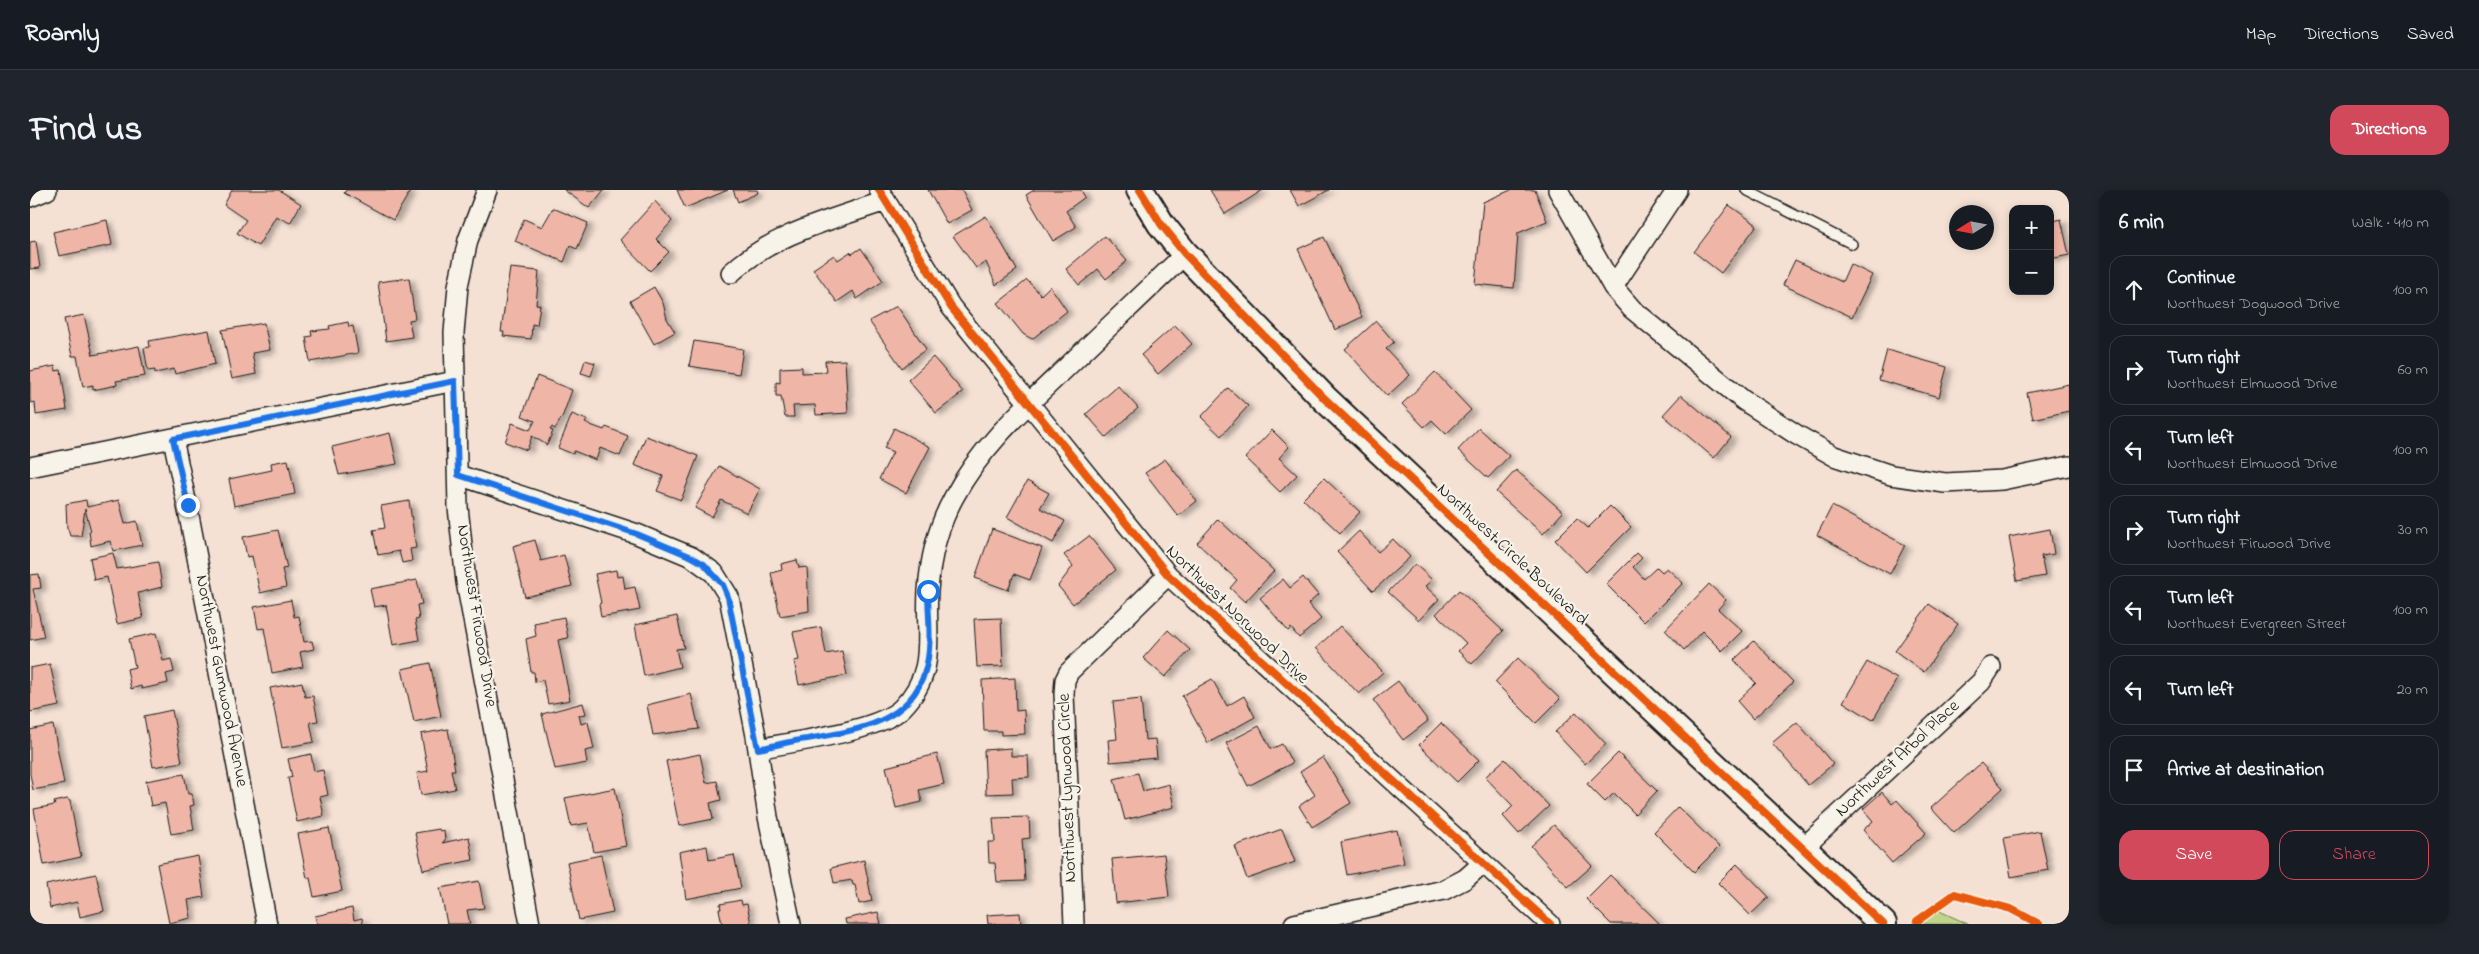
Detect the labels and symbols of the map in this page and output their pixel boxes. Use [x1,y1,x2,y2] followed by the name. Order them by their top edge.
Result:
[1949,205,1994,250] north arrow
[1430,478,1594,632] street label: Northwest Circle Boulevard
[177,494,200,517] route end
[449,523,503,710] street label: Northwest Firwood Drive
[1159,539,1315,691] street label: Northwest Norwood Drive
[188,573,255,790] street label: Northwest Gumwood Avenue
[917,580,940,603] route start
[1052,692,1084,883] street label: Northwest Lynwood Circle
[1830,694,1967,824] street label: Northwest Arbol Place

